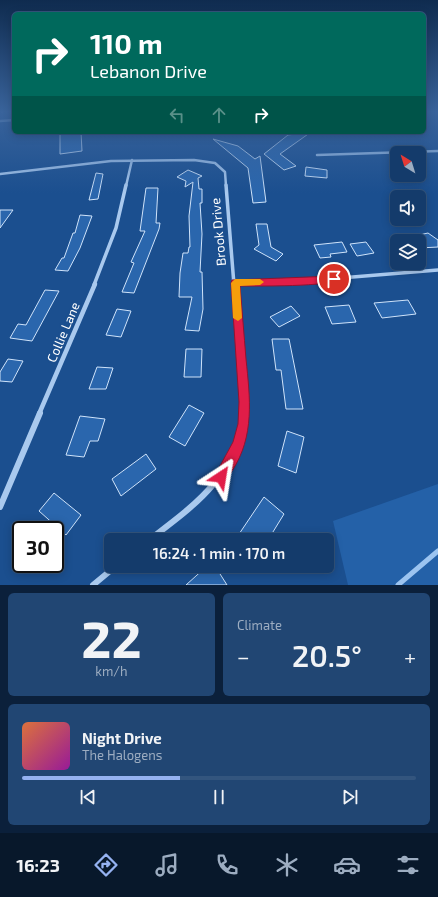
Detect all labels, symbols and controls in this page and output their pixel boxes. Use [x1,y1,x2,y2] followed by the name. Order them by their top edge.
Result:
[90,26,163,60] text: 110 m
[24,28,76,80] icon: right
[90,60,207,82] text: Lebanon Drive
[166,104,188,126] icon: left
[208,104,230,126] icon: ahead
[250,104,272,126] icon: right
[390,146,426,182] north arrow
[390,146,426,270] map controls
[390,190,426,226] button: sound
[207,197,229,267] street label: Brook Drive
[390,234,426,270] button: layers
[317,262,351,296] pin
[323,268,345,290] icon: arrive
[43,299,83,365] street label: Collie Lane
[200,456,242,498] position arrow
[12,521,64,573] speed limit sign: 30
[153,544,285,562] text: 16:24 · 1 min · 170 m
[81,606,142,668] text: 22
[237,617,282,633] text: Climate
[292,637,362,673] text: 20.5°
[237,643,250,669] text: −
[404,643,416,669] text: +
[95,663,128,679] text: km/h
[82,729,162,747] text: Night Drive
[82,747,162,763] text: The Halogens
[77,786,99,808] icon: previous
[208,786,230,808] icon: pause
[339,786,361,808] icon: next
[92,851,120,879] icon: directions
[153,851,181,879] icon: music
[213,851,241,879] icon: phone
[273,851,301,879] icon: climate
[333,851,361,879] icon: car
[394,851,422,879] icon: filters
[16,854,60,876] text: 16:23

